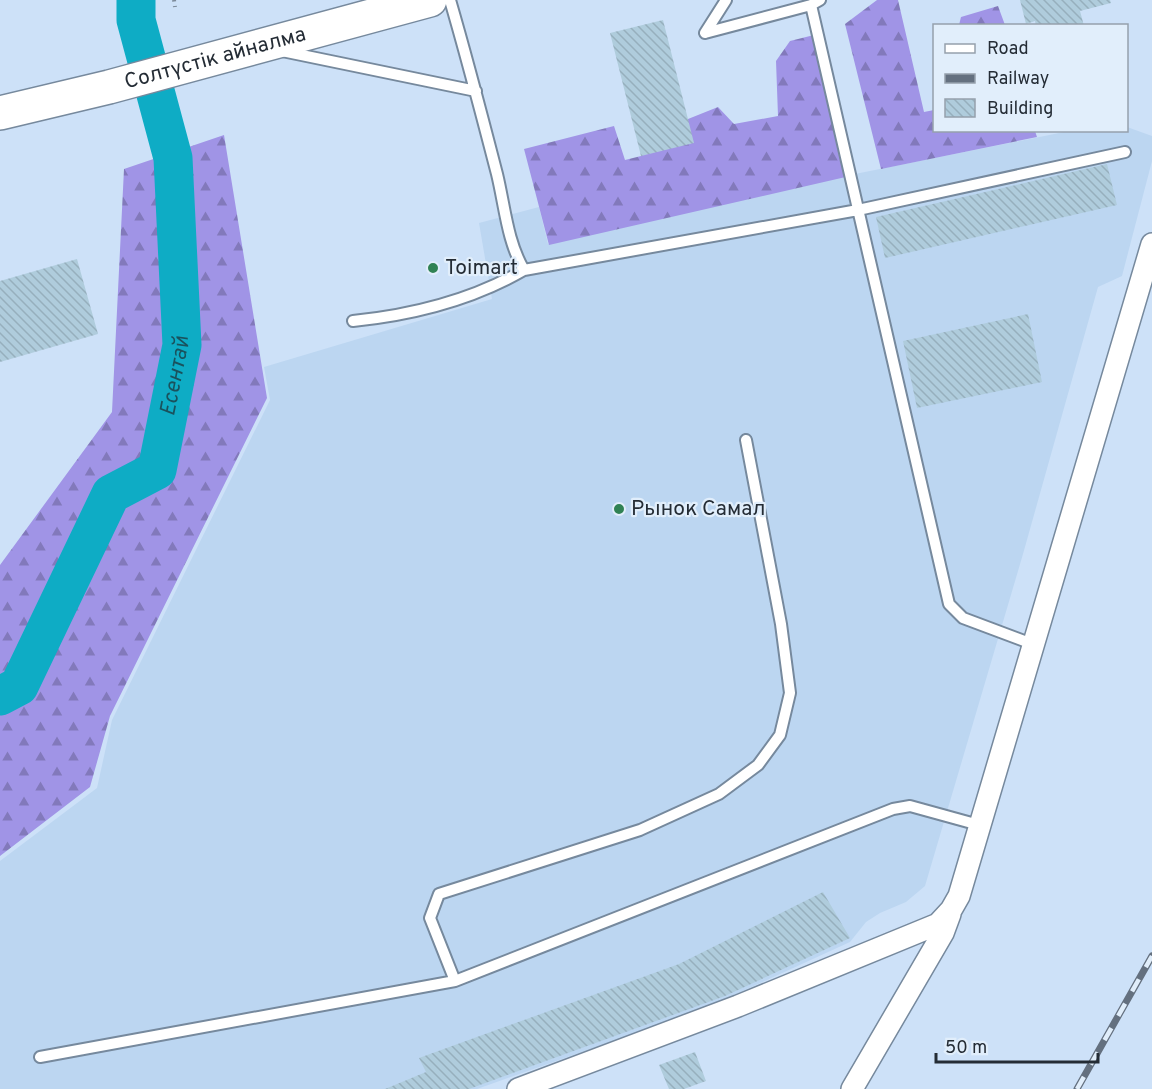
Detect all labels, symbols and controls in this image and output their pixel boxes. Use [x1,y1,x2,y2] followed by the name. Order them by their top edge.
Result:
[121,21,309,96] street label: Солтүстік айналма
[933,24,1128,132] legend
[987,38,1029,61] text: Road
[987,68,1049,91] text: Railway
[987,98,1053,121] text: Building
[445,255,518,282] place label: Toimart
[426,261,440,275] marker: Toimart
[155,334,196,418] water label: Есентай
[631,496,765,523] place label: Рынок Самал
[612,502,626,516] marker: Рынок Самал
[936,1026,1098,1064] scale bar
[945,1037,987,1060] text: 50 m

